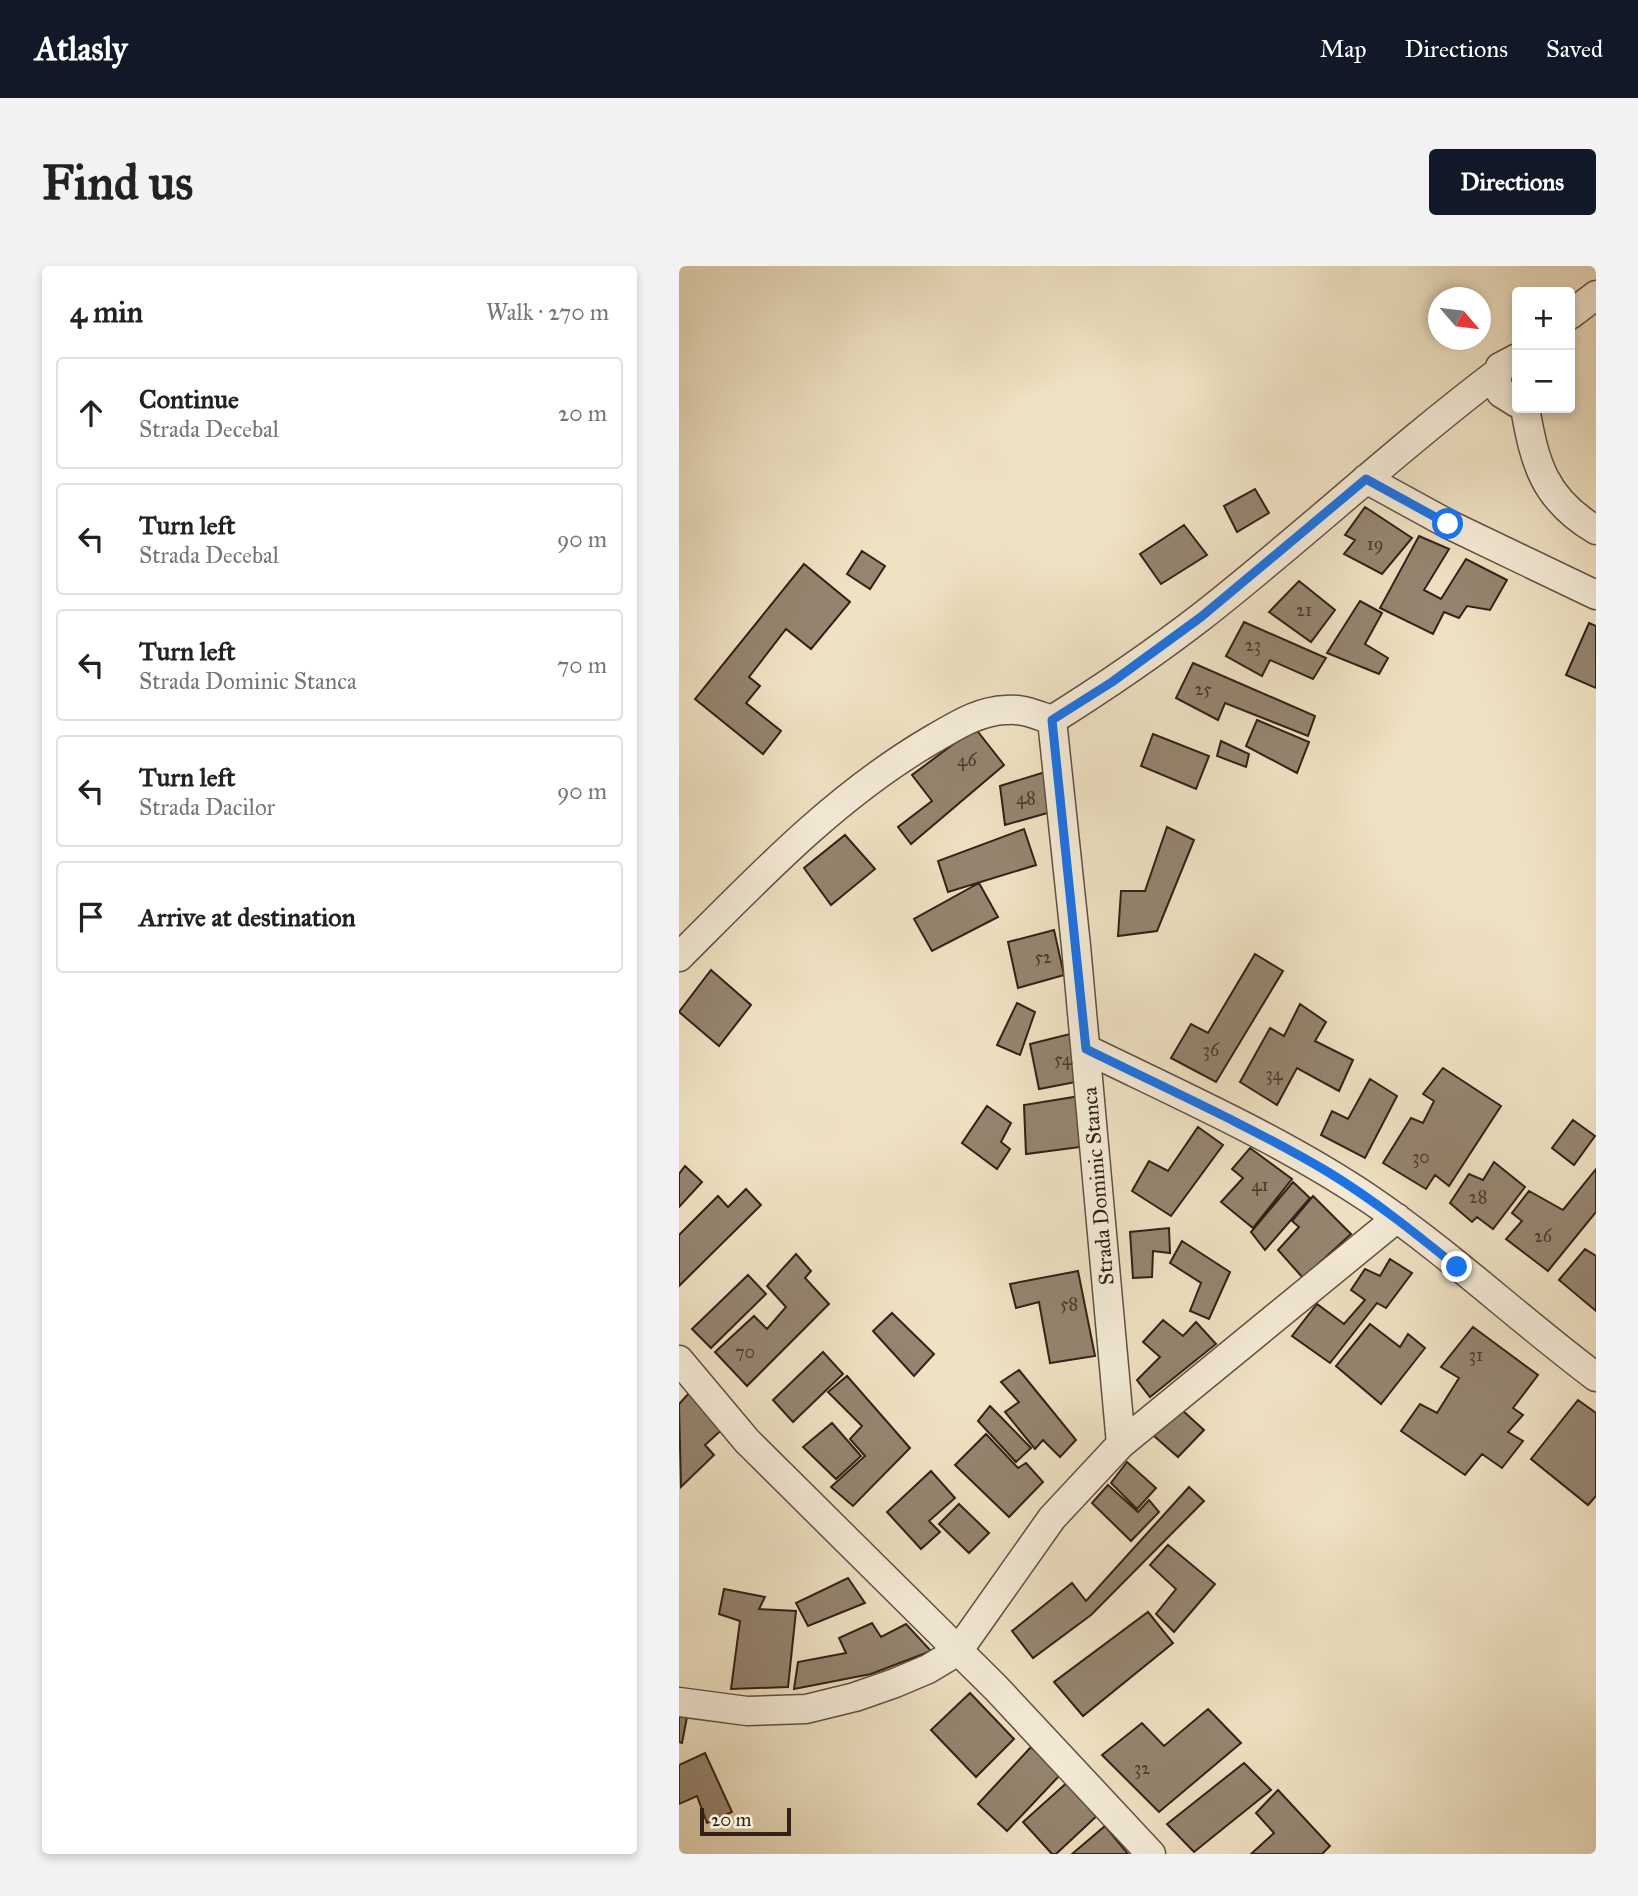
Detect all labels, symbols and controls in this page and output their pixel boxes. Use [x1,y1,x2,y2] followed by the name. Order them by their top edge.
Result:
[35,29,127,69] text: Atlasly
[1320,34,1367,64] text: Map
[1405,34,1508,64] text: Directions
[1546,34,1603,64] text: Saved
[1429,149,1596,215] button: Directions
[42,153,193,212] text: Find us
[1428,287,1491,350] north arrow
[1512,287,1575,413] map controls
[1512,287,1575,350] button: +
[70,294,143,330] text: 4 min
[486,298,609,326] text: Walk · 270 m
[1512,350,1575,413] button: −
[139,383,239,415] text: Continue
[72,394,110,432] icon: ahead
[558,399,607,427] text: 20 m
[139,415,279,443] text: Strada Decebal
[1432,508,1463,539] route start
[139,509,235,541] text: Turn left
[72,520,110,558] icon: left
[557,525,607,553] text: 90 m
[1367,533,1383,555] house number: 19
[139,541,279,569] text: Strada Decebal
[1296,599,1312,621] house number: 21
[1245,634,1261,656] house number: 23
[139,635,235,667] text: Turn left
[72,646,110,684] icon: left
[557,651,607,679] text: 70 m
[139,667,357,695] text: Strada Dominic Stanca
[1194,678,1212,700] house number: 25
[957,749,977,771] house number: 46
[139,761,235,793] text: Turn left
[72,772,110,810] icon: left
[557,777,607,805] text: 90 m
[1016,787,1036,809] house number: 48
[139,793,275,821] text: Strada Dacilor
[72,898,110,936] icon: arrive
[139,901,356,933] text: Arrive at destination
[1034,946,1052,968] house number: 52
[1203,1039,1220,1061] house number: 36
[1054,1048,1073,1070] house number: 54
[1265,1063,1284,1085] house number: 34
[1076,1086,1120,1286] street label: Strada Dominic Stanca
[1412,1146,1430,1168] house number: 30
[1251,1174,1269,1196] house number: 41
[1469,1186,1487,1208] house number: 28
[1534,1225,1553,1247] house number: 26
[1441,1251,1472,1282] route end
[1060,1293,1078,1315] house number: 58
[735,1341,755,1363] house number: 70
[1469,1344,1483,1366] house number: 31
[1134,1757,1150,1779] house number: 32
[700,1805,791,1837] scale bar
[711,1808,752,1831] text: 20 m

